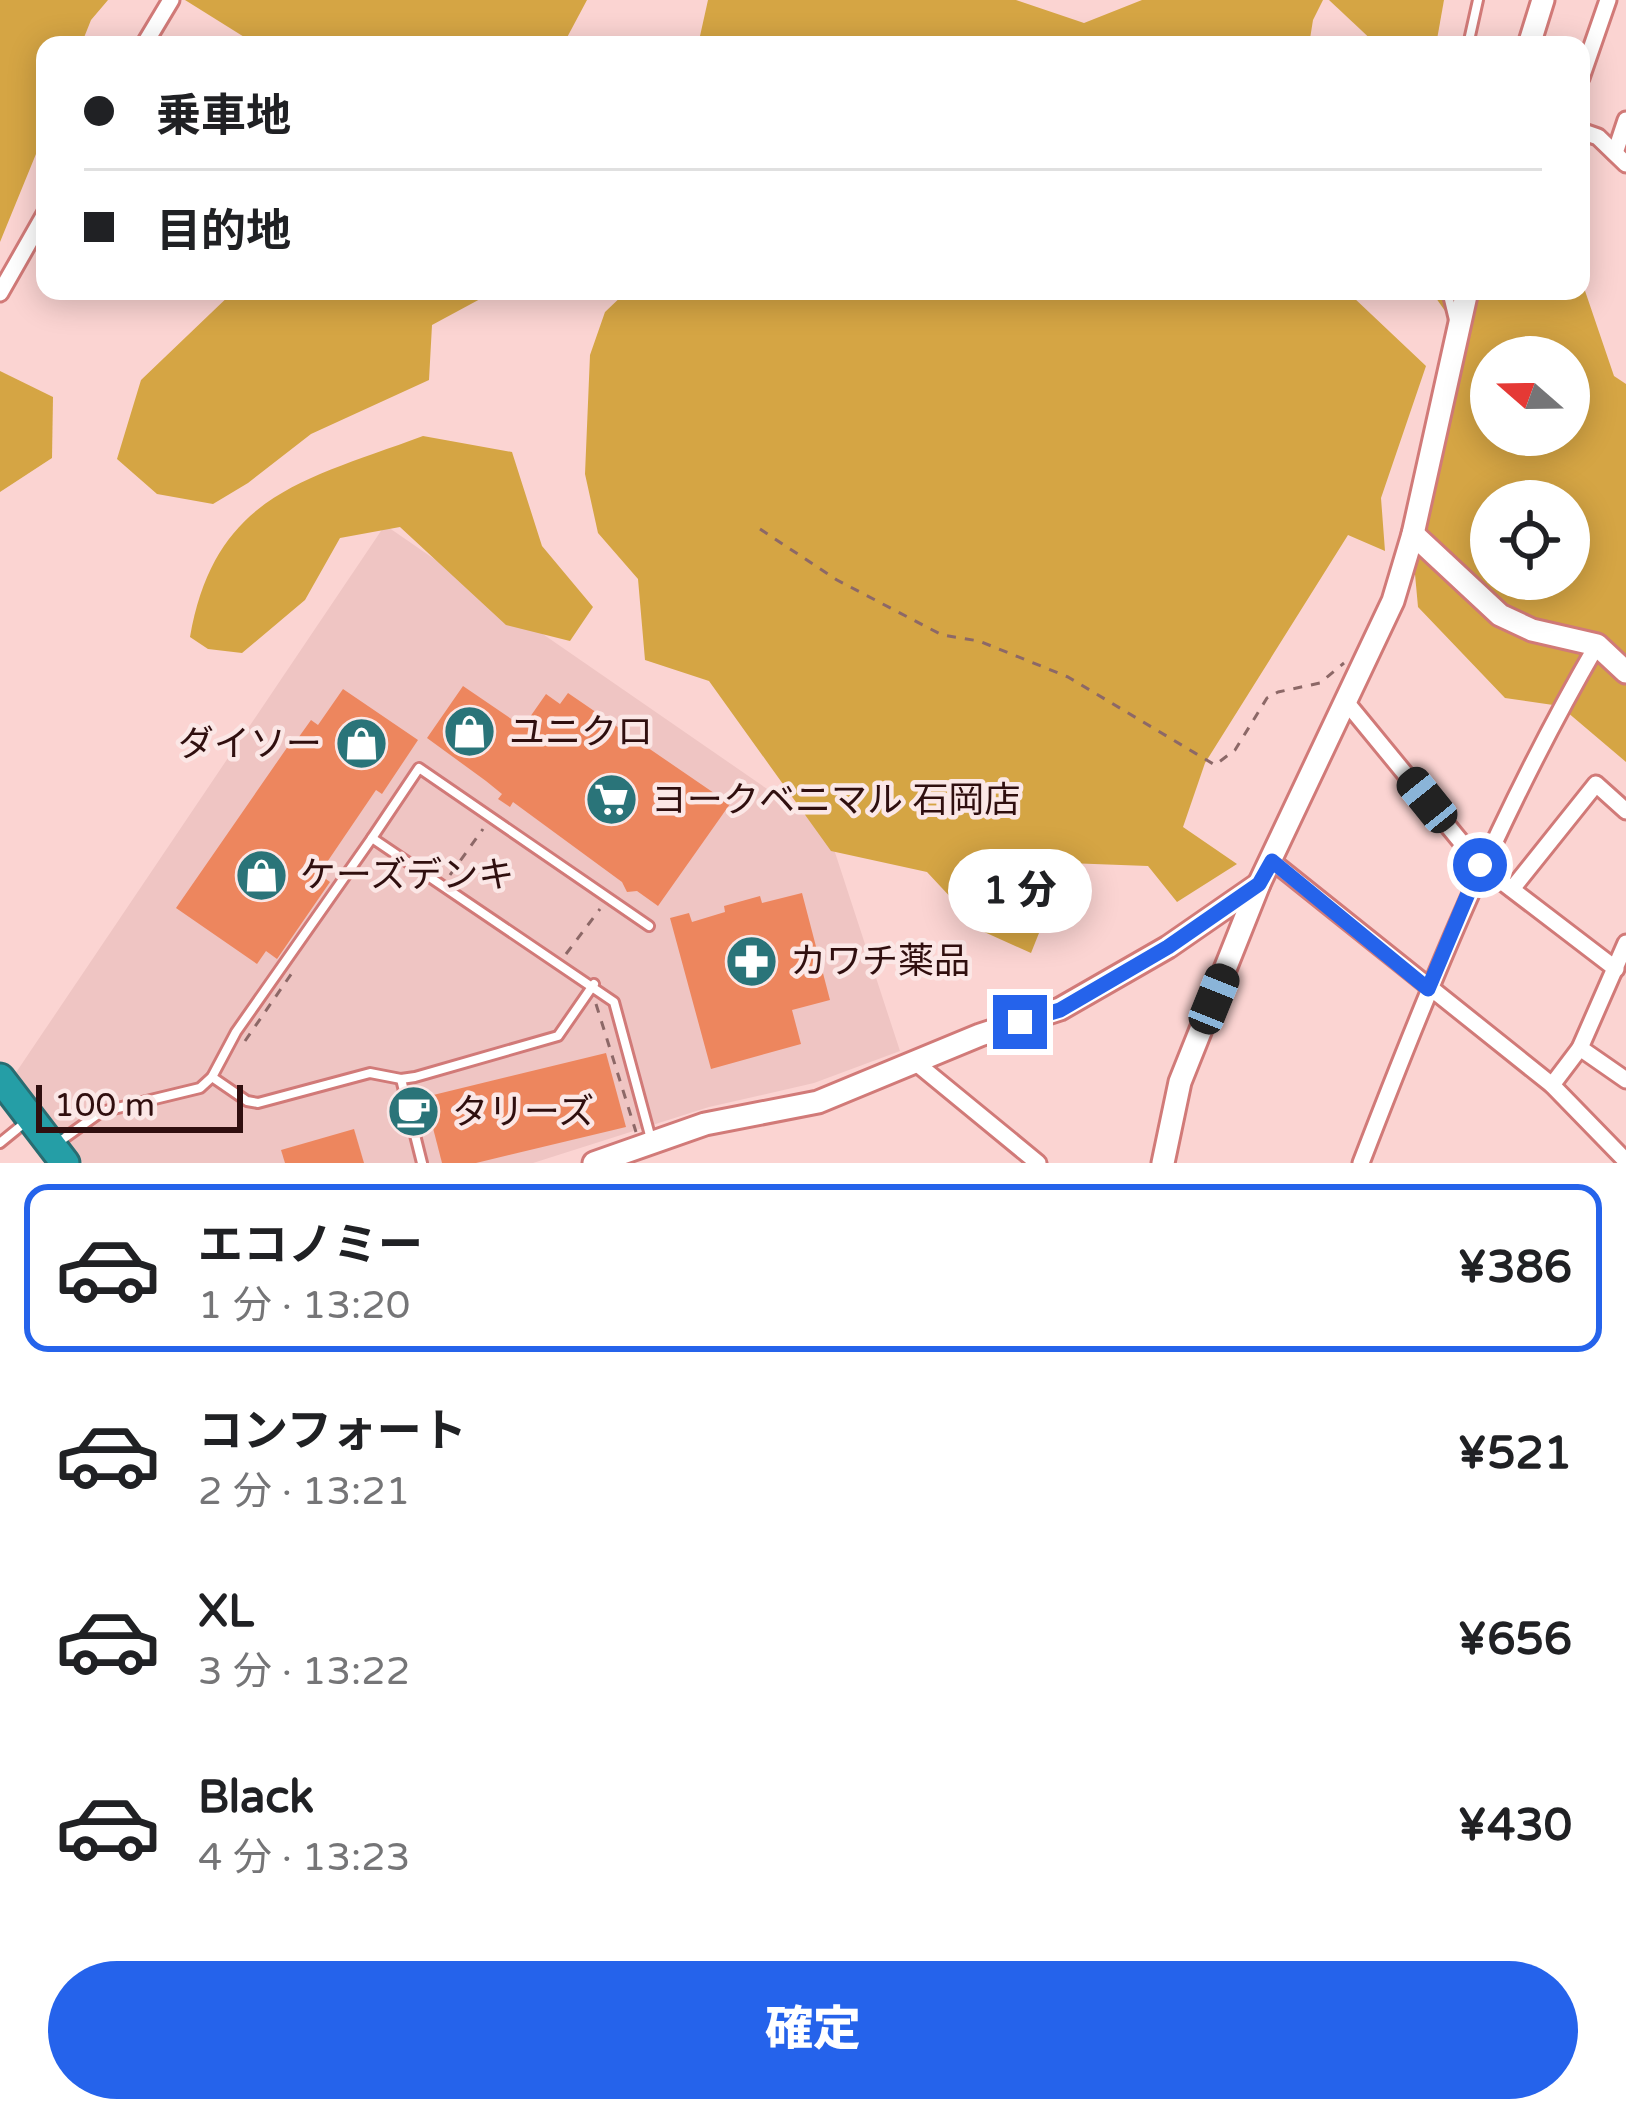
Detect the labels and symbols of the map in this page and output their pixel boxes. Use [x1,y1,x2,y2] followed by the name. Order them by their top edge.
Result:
[1470,336,1590,456] north arrow
[442,704,498,760] shop icon: ユニクロ
[509,711,653,754] place label: ユニクロ
[333,716,389,772] shop icon: ダイソー
[178,723,322,766] place label: ダイソー
[1390,761,1464,839] car
[584,772,640,828] supermarket icon: ヨークベニマル 石岡店
[651,779,1020,822] place label: ヨークベニマル 石岡店
[1453,838,1507,892] route start
[233,847,289,903] shop icon: ケーズデンキ
[948,848,1092,932] callout: 1 分
[300,854,514,897] place label: ケーズデンキ
[723,933,779,989] pharmacy icon: カワチ薬品
[790,940,970,983] place label: カワチ薬品
[1184,959,1244,1039] car
[993,995,1047,1049] route end
[36,1079,243,1132] scale bar
[385,1084,441,1140] cafe icon: タリーズ
[452,1091,594,1134] place label: タリーズ

